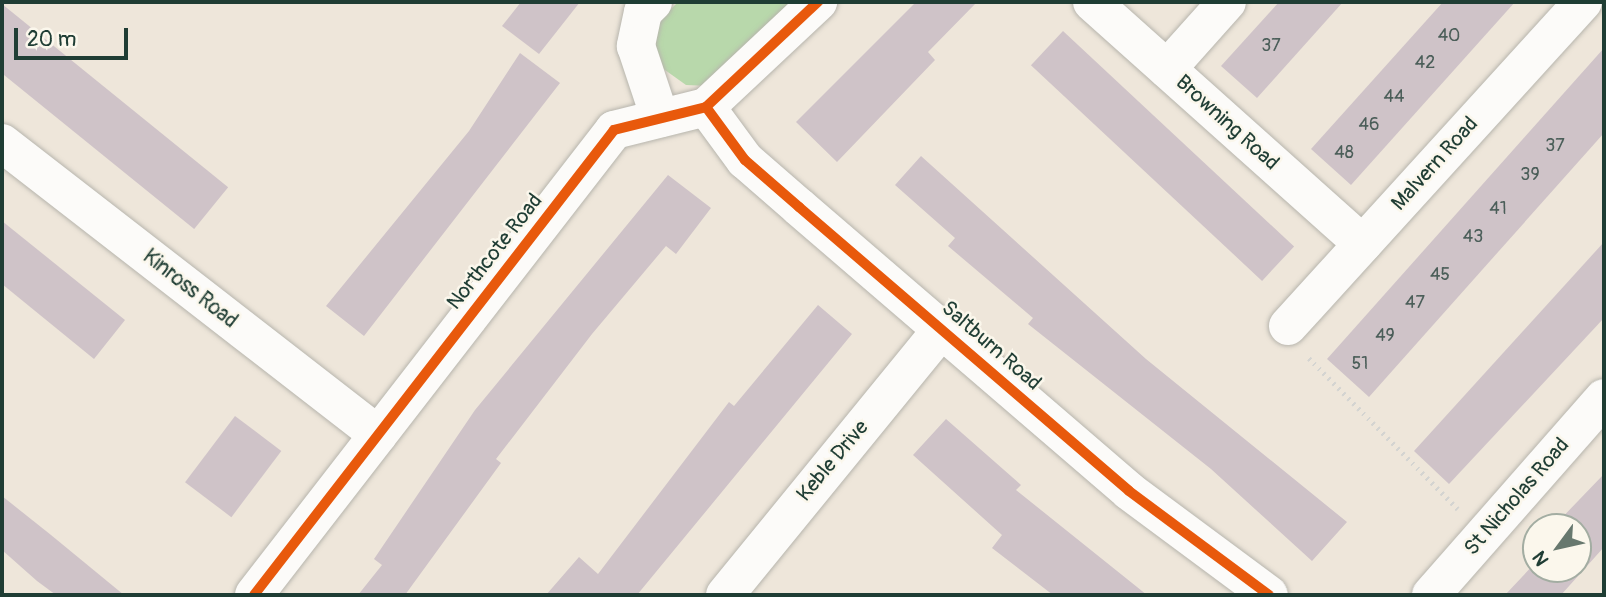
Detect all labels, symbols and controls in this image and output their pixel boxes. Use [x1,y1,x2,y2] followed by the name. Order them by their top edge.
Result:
[18,14,131,58] scale bar
[1438,25,1460,47] house number: 40
[27,26,76,53] text: 20 m
[1261,35,1281,57] house number: 37
[1415,52,1435,74] house number: 42
[1170,70,1284,176] street label: Browning Road
[1384,86,1404,108] house number: 44
[1386,112,1484,216] street label: Malvern Road
[1359,114,1379,136] house number: 46
[1545,135,1565,157] house number: 37
[1334,142,1354,164] house number: 48
[1520,164,1540,186] house number: 39
[442,189,548,315] street label: Northcote Road
[1489,198,1507,220] house number: 41
[1463,226,1483,248] house number: 43
[138,244,242,334] street label: Kinross Road
[1430,264,1450,286] house number: 45
[1405,292,1425,314] house number: 47
[936,296,1046,396] street label: Saltburn Road
[1375,325,1395,347] house number: 49
[1352,353,1368,375] house number: 51
[792,415,874,507] street label: Keble Drive
[1459,433,1575,561] street label: St Nicholas Road
[1522,513,1592,583] north arrow

